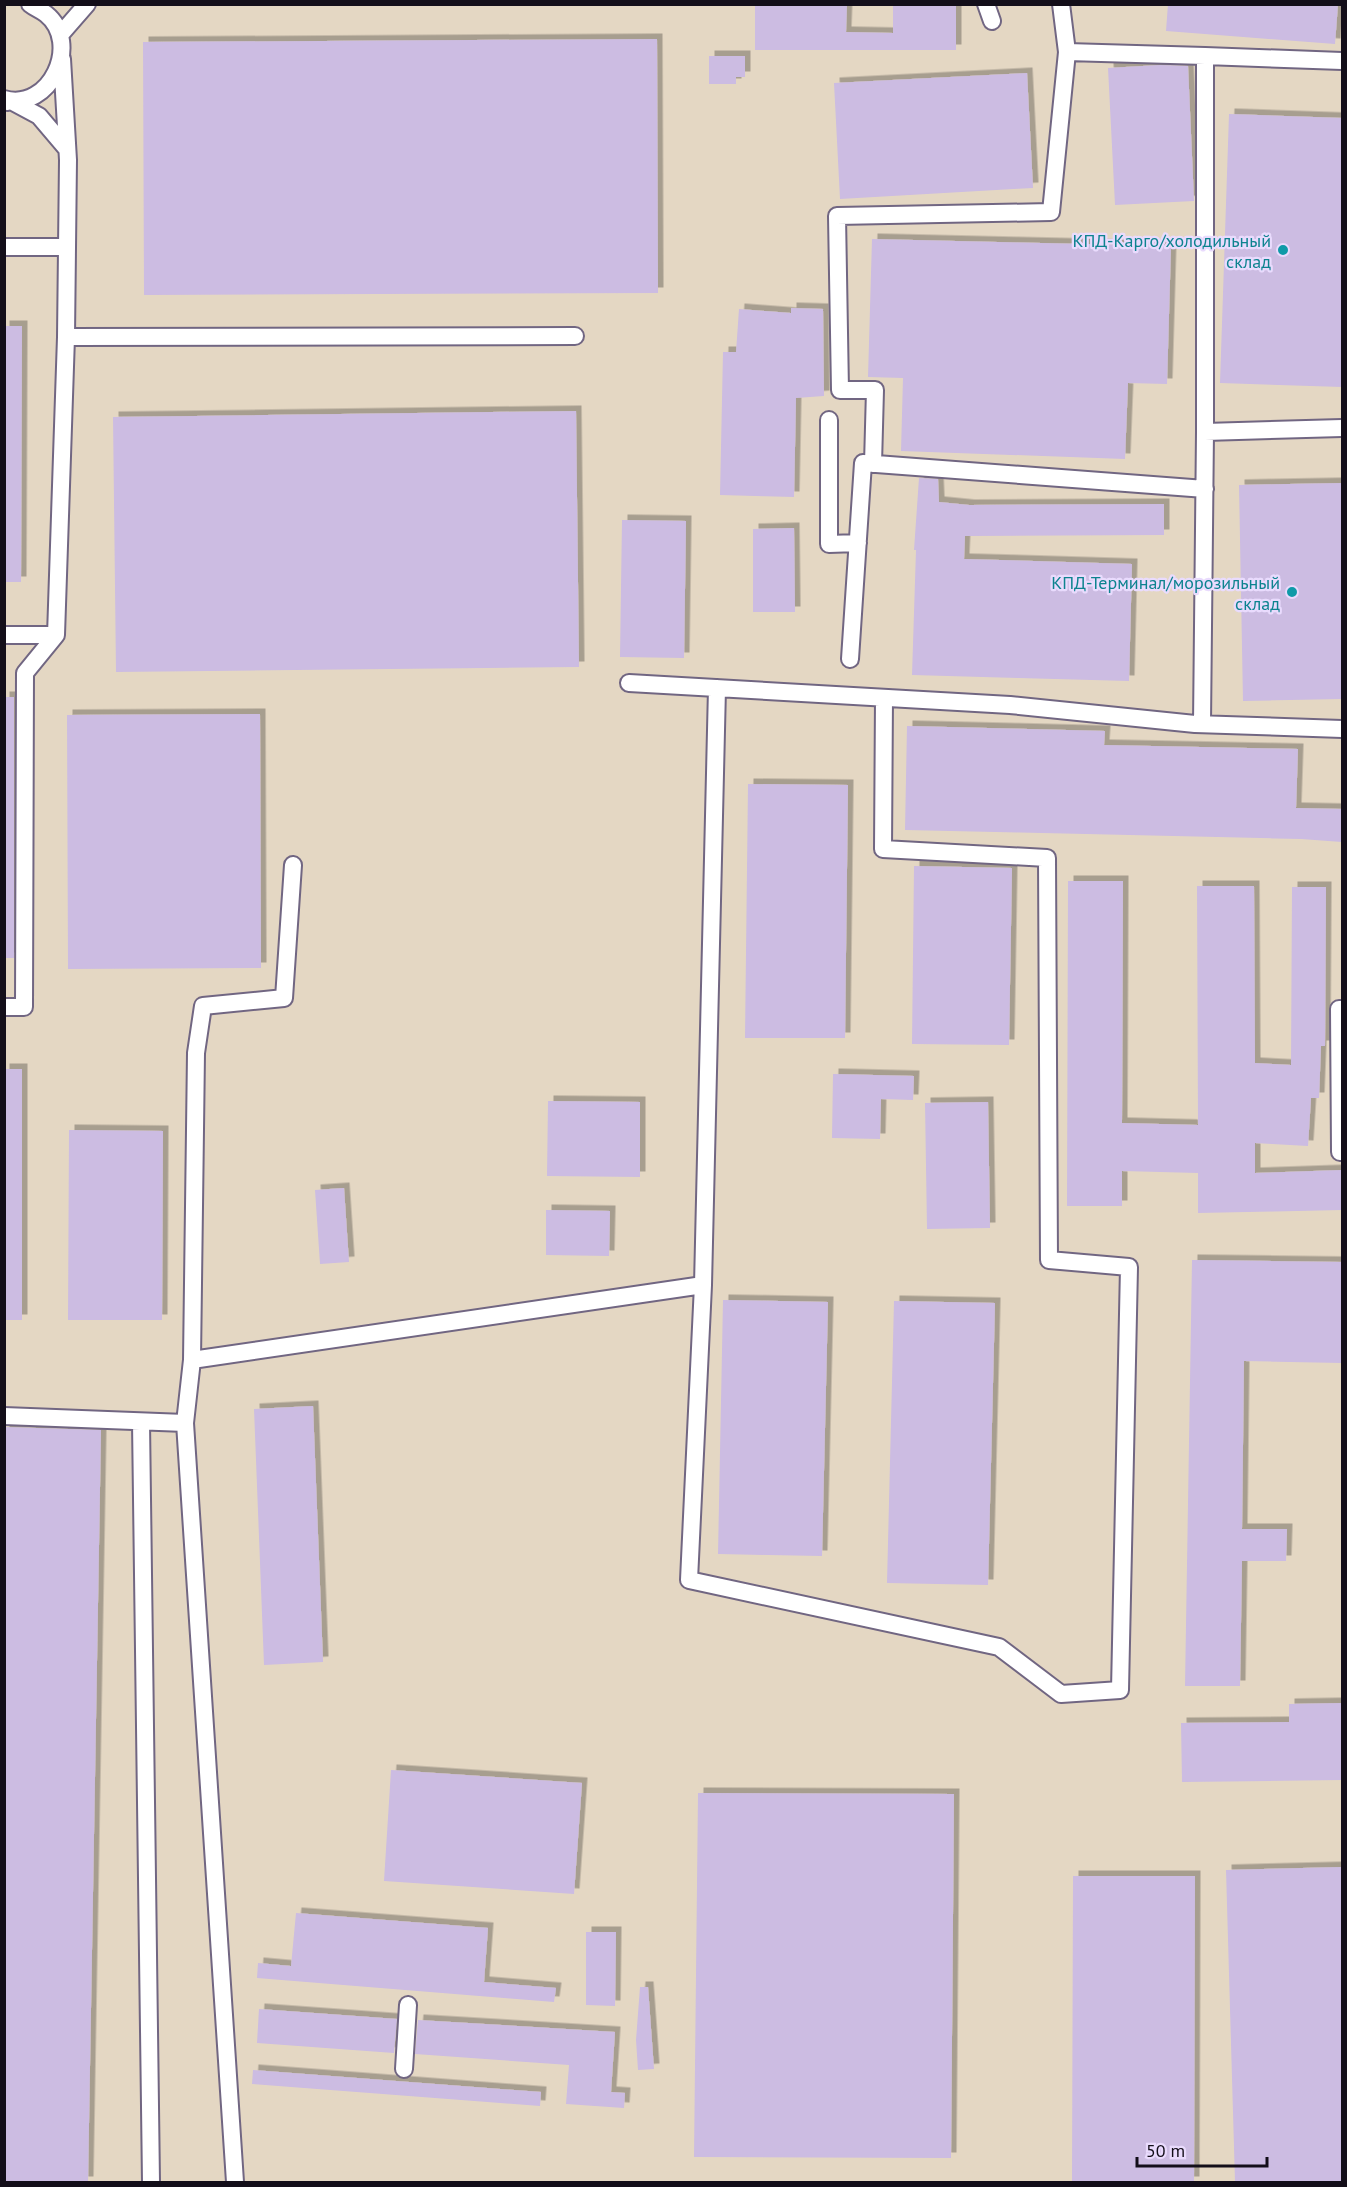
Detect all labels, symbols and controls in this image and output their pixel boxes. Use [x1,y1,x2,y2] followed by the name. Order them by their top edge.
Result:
[1072,229,1271,273] place label: КПД-Карго/холодильный склад
[1276,243,1290,257] marker: КПД-Карго/холодильный склад
[1051,571,1280,615] place label: КПД-Терминал/морозильный склад
[1285,585,1299,599] marker: КПД-Терминал/морозильный склад
[1137,2130,1268,2168] scale bar
[1146,2139,1185,2162] text: 50 m

